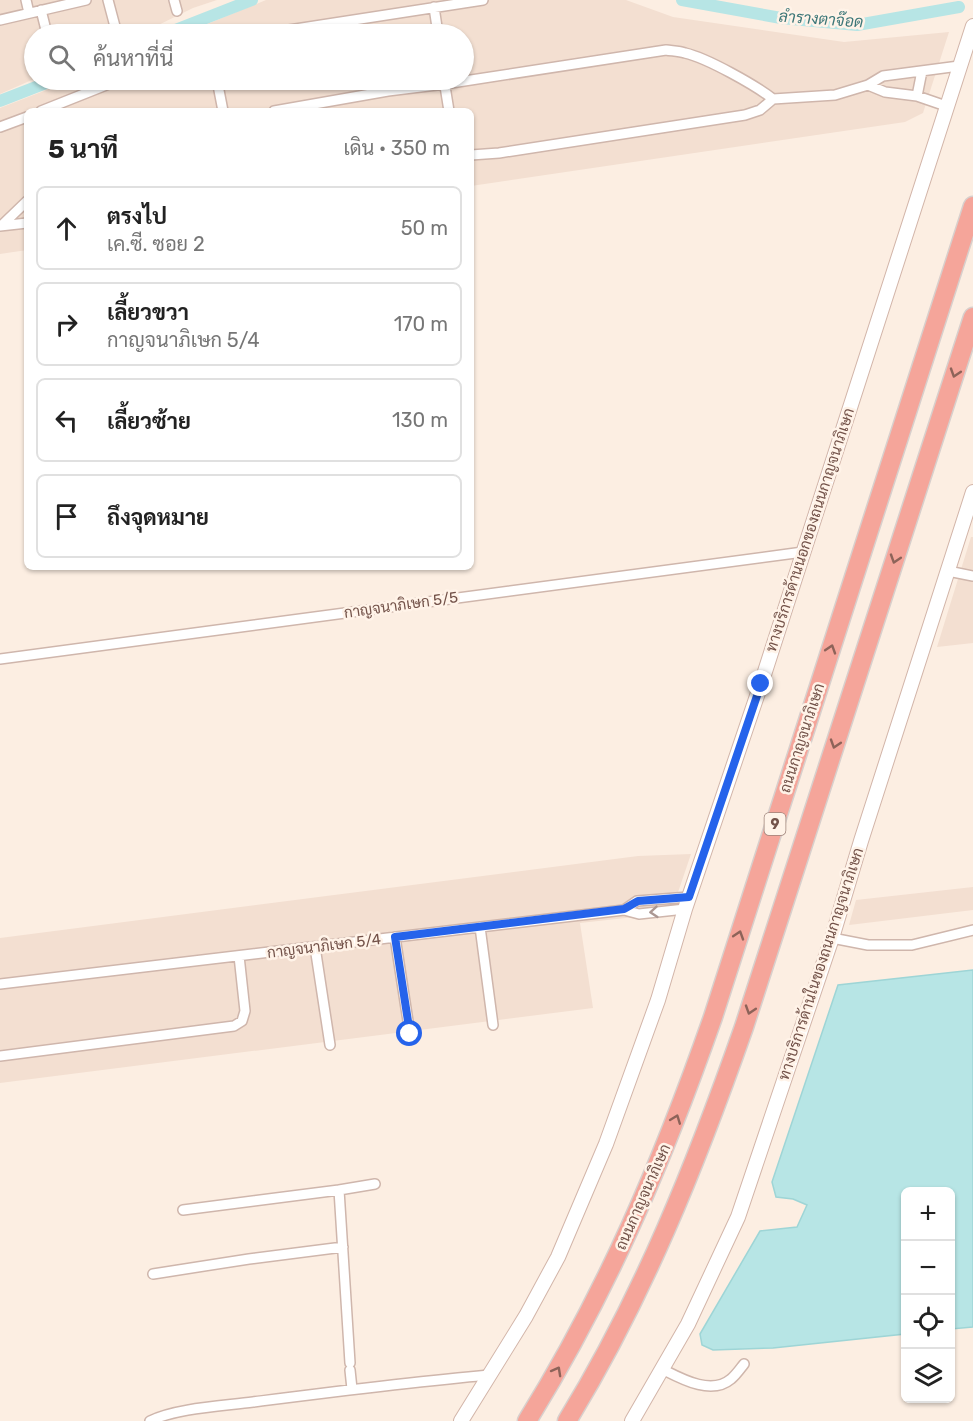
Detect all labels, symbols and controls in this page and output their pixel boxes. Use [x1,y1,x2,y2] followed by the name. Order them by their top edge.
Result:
[778,5,864,31] water label: ลำรางตาจ๊อด
[24,24,474,90] search box
[45,41,78,74] icon: search
[93,45,173,72] text: ค้นหาที่นี่
[48,134,118,165] text: 5 นาที
[344,136,450,160] text: เดิน · 350 m
[107,203,167,230] text: ตรงไป
[50,212,83,245] icon: ahead
[401,216,448,240] text: 50 m
[107,232,205,256] text: เค.ซี. ซอย 2
[107,299,189,326] text: เลี้ยวขวา
[50,308,83,341] icon: right
[394,312,448,336] text: 170 m
[107,328,260,352] text: กาญจนาภิเษก 5/4
[950,367,962,378] one-way arrow
[50,404,83,437] icon: left
[761,405,858,654] street label: ทางบริการด้านนอกของถนนกาญจนาภิเษก
[107,408,191,435] text: เลี้ยวซ้าย
[392,408,448,432] text: 130 m
[50,500,83,533] icon: arrive
[107,504,209,531] text: ถึงจุดหมาย
[890,553,902,564] one-way arrow
[343,588,459,622] street label: กาญจนาภิเษก 5/5
[824,644,836,655] one-way arrow
[747,670,773,696] route end
[776,681,828,795] street label: ถนนกาญจนาภิเษก
[830,738,843,749] one-way arrow
[764,813,786,835] road number: 9
[774,845,867,1083] street label: ทางบริการด้านในของถนนกาญจนาภิเษก
[649,905,658,918] one-way arrow
[266,930,382,962] street label: กาญจนาภิเษก 5/4
[732,930,744,941] one-way arrow
[744,1004,757,1015] one-way arrow
[396,1020,422,1046] route start
[669,1114,682,1125] one-way arrow
[612,1141,674,1253] street label: ถนนกาญจนาภิเษก
[901,1187,955,1403] map controls
[901,1187,955,1241] button: +
[901,1241,955,1295] button: −
[901,1295,955,1349] button: locate
[901,1349,955,1403] button: layers
[550,1367,561,1377] one-way arrow

